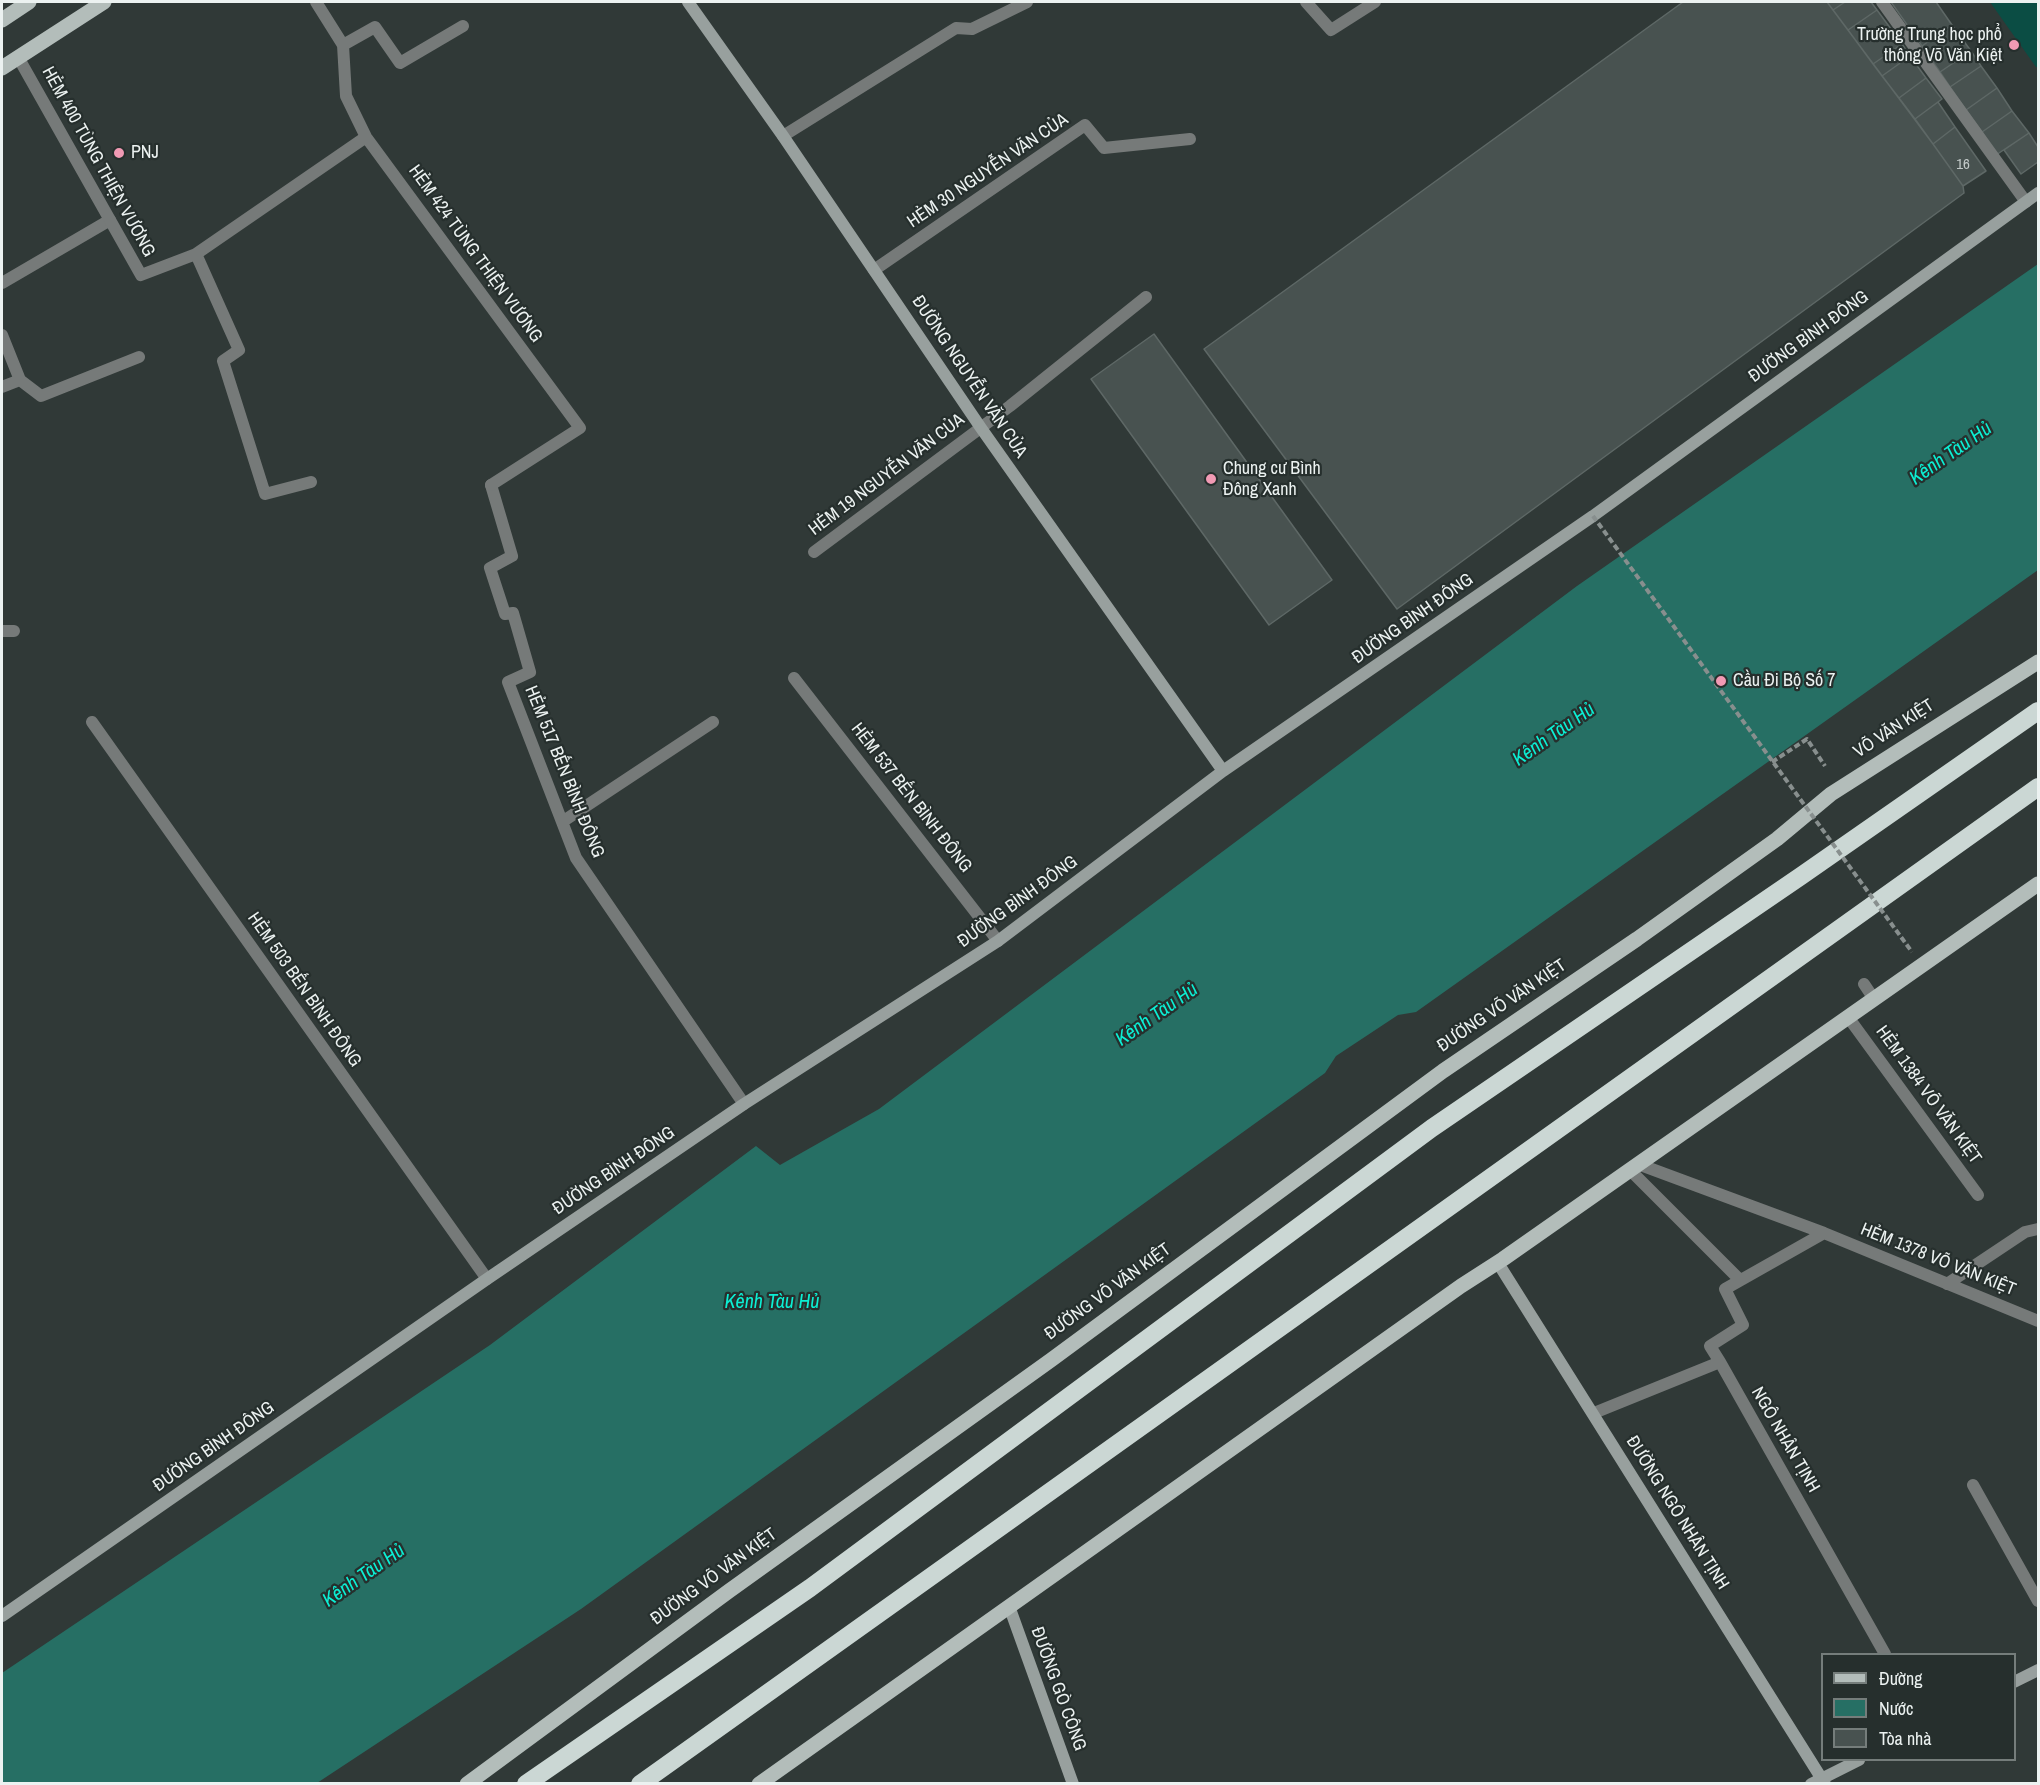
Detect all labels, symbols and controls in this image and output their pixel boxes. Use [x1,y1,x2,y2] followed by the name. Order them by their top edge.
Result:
[1857,24,2002,66] place label: Trường Trung học phổ thông Võ Văn Kiệt
[2007,38,2021,52] marker: Trường Trung học phổ thông Võ Văn Kiệt
[37,63,159,261] street label: HẺM 400 TÙNG THIỆN VƯƠNG
[904,109,1072,233] street label: HẺM 30 NGUYỄN VĂN CỦA
[131,142,159,164] place label: PNJ
[112,146,126,160] marker: PNJ
[1956,156,1970,174] house number: 16
[403,161,547,347] street label: HẺM 424 TÙNG THIỆN VƯƠNG
[1745,286,1873,388] street label: ĐƯỜNG BÌNH ĐÔNG
[907,292,1031,462] street label: ĐƯỜNG NGUYỄN VĂN CỦA
[805,409,969,541] street label: HẺM 19 NGUYỄN VĂN CỦA
[1905,417,1997,491] water label: Kênh Tàu Hủ
[1223,458,1321,500] place label: Chung cư Bình Đông Xanh
[1204,472,1218,486] marker: Chung cư Bình Đông Xanh
[1348,569,1478,669] street label: ĐƯỜNG BÌNH ĐÔNG
[1733,670,1836,692] place label: Cầu Đi Bộ Số 7
[1714,674,1728,688] marker: Cầu Đi Bộ Số 7
[520,683,608,861] street label: HẺM 517 BẾN BÌNH ĐÔNG
[1850,695,1938,763] street label: VÕ VĂN KIỆT
[1508,698,1600,772] water label: Kênh Tàu Hủ
[846,719,976,877] street label: HẺM 537 BẾN BÌNH ĐÔNG
[954,851,1082,953] street label: ĐƯỜNG BÌNH ĐÔNG
[242,909,366,1071] street label: HẺM 503 BẾN BÌNH ĐÔNG
[1434,955,1570,1057] street label: ĐƯỜNG VÕ VĂN KIỆT
[1111,978,1203,1052] water label: Kênh Tàu Hủ
[1871,1022,1985,1168] street label: HẺM 1384 VÕ VĂN KIỆT
[549,1122,679,1220] street label: ĐƯỜNG BÌNH ĐÔNG
[1857,1219,2019,1301] street label: HẺM 1378 VÕ VĂN KIỆT
[1041,1239,1175,1345] street label: ĐƯỜNG VÕ VĂN KIỆT
[725,1291,819,1315] water label: Kênh Tàu Hủ
[1746,1383,1824,1497] street label: NGÔ NHÂN TỊNH
[149,1397,279,1497] street label: ĐƯỜNG BÌNH ĐÔNG
[1621,1432,1733,1594] street label: ĐƯỜNG NGÔ NHÂN TỊNH
[647,1524,781,1630] street label: ĐƯỜNG VÕ VĂN KIỆT
[318,1539,410,1613] water label: Kênh Tàu Hủ
[1026,1624,1090,1754] street label: ĐƯỜNG GÒ CÔNG
[1821,1653,2016,1761] legend
[1879,1666,1923,1691] text: Đường
[1879,1696,1913,1721] text: Nước
[1879,1726,1932,1751] text: Tòa nhà

